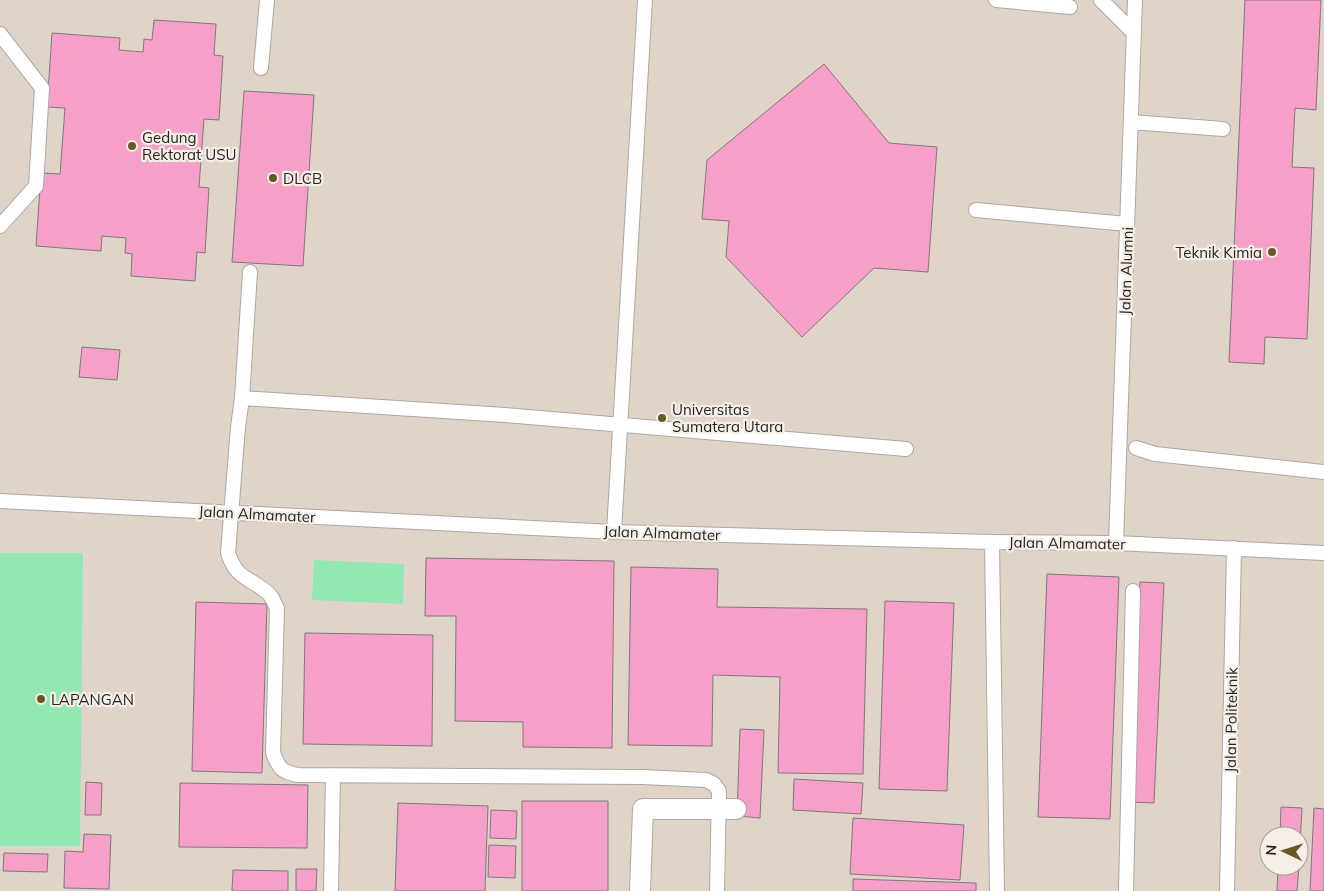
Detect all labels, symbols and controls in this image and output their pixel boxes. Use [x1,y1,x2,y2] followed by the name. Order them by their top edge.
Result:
[142,128,236,164] place label: Gedung Rektorat USU
[126,140,138,152] marker: Gedung Rektorat USU
[283,169,322,188] place label: DLCB
[267,172,279,184] marker: DLCB
[1115,227,1137,315] street label: Jalan Alumni
[1175,243,1262,262] place label: Teknik Kimia
[1266,246,1278,258] marker: Teknik Kimia
[672,400,783,436] place label: Universitas Sumatera Utara
[656,412,668,424] marker: Universitas Sumatera Utara
[198,501,316,527] street label: Jalan Almamater
[603,521,721,545] street label: Jalan Almamater
[1008,532,1126,554] street label: Jalan Almamater
[1221,667,1241,773] street label: Jalan Politeknik
[51,690,134,709] place label: LAPANGAN
[35,693,47,705] marker: LAPANGAN
[1259,826,1309,876] north arrow
[1262,844,1280,856] text: N

